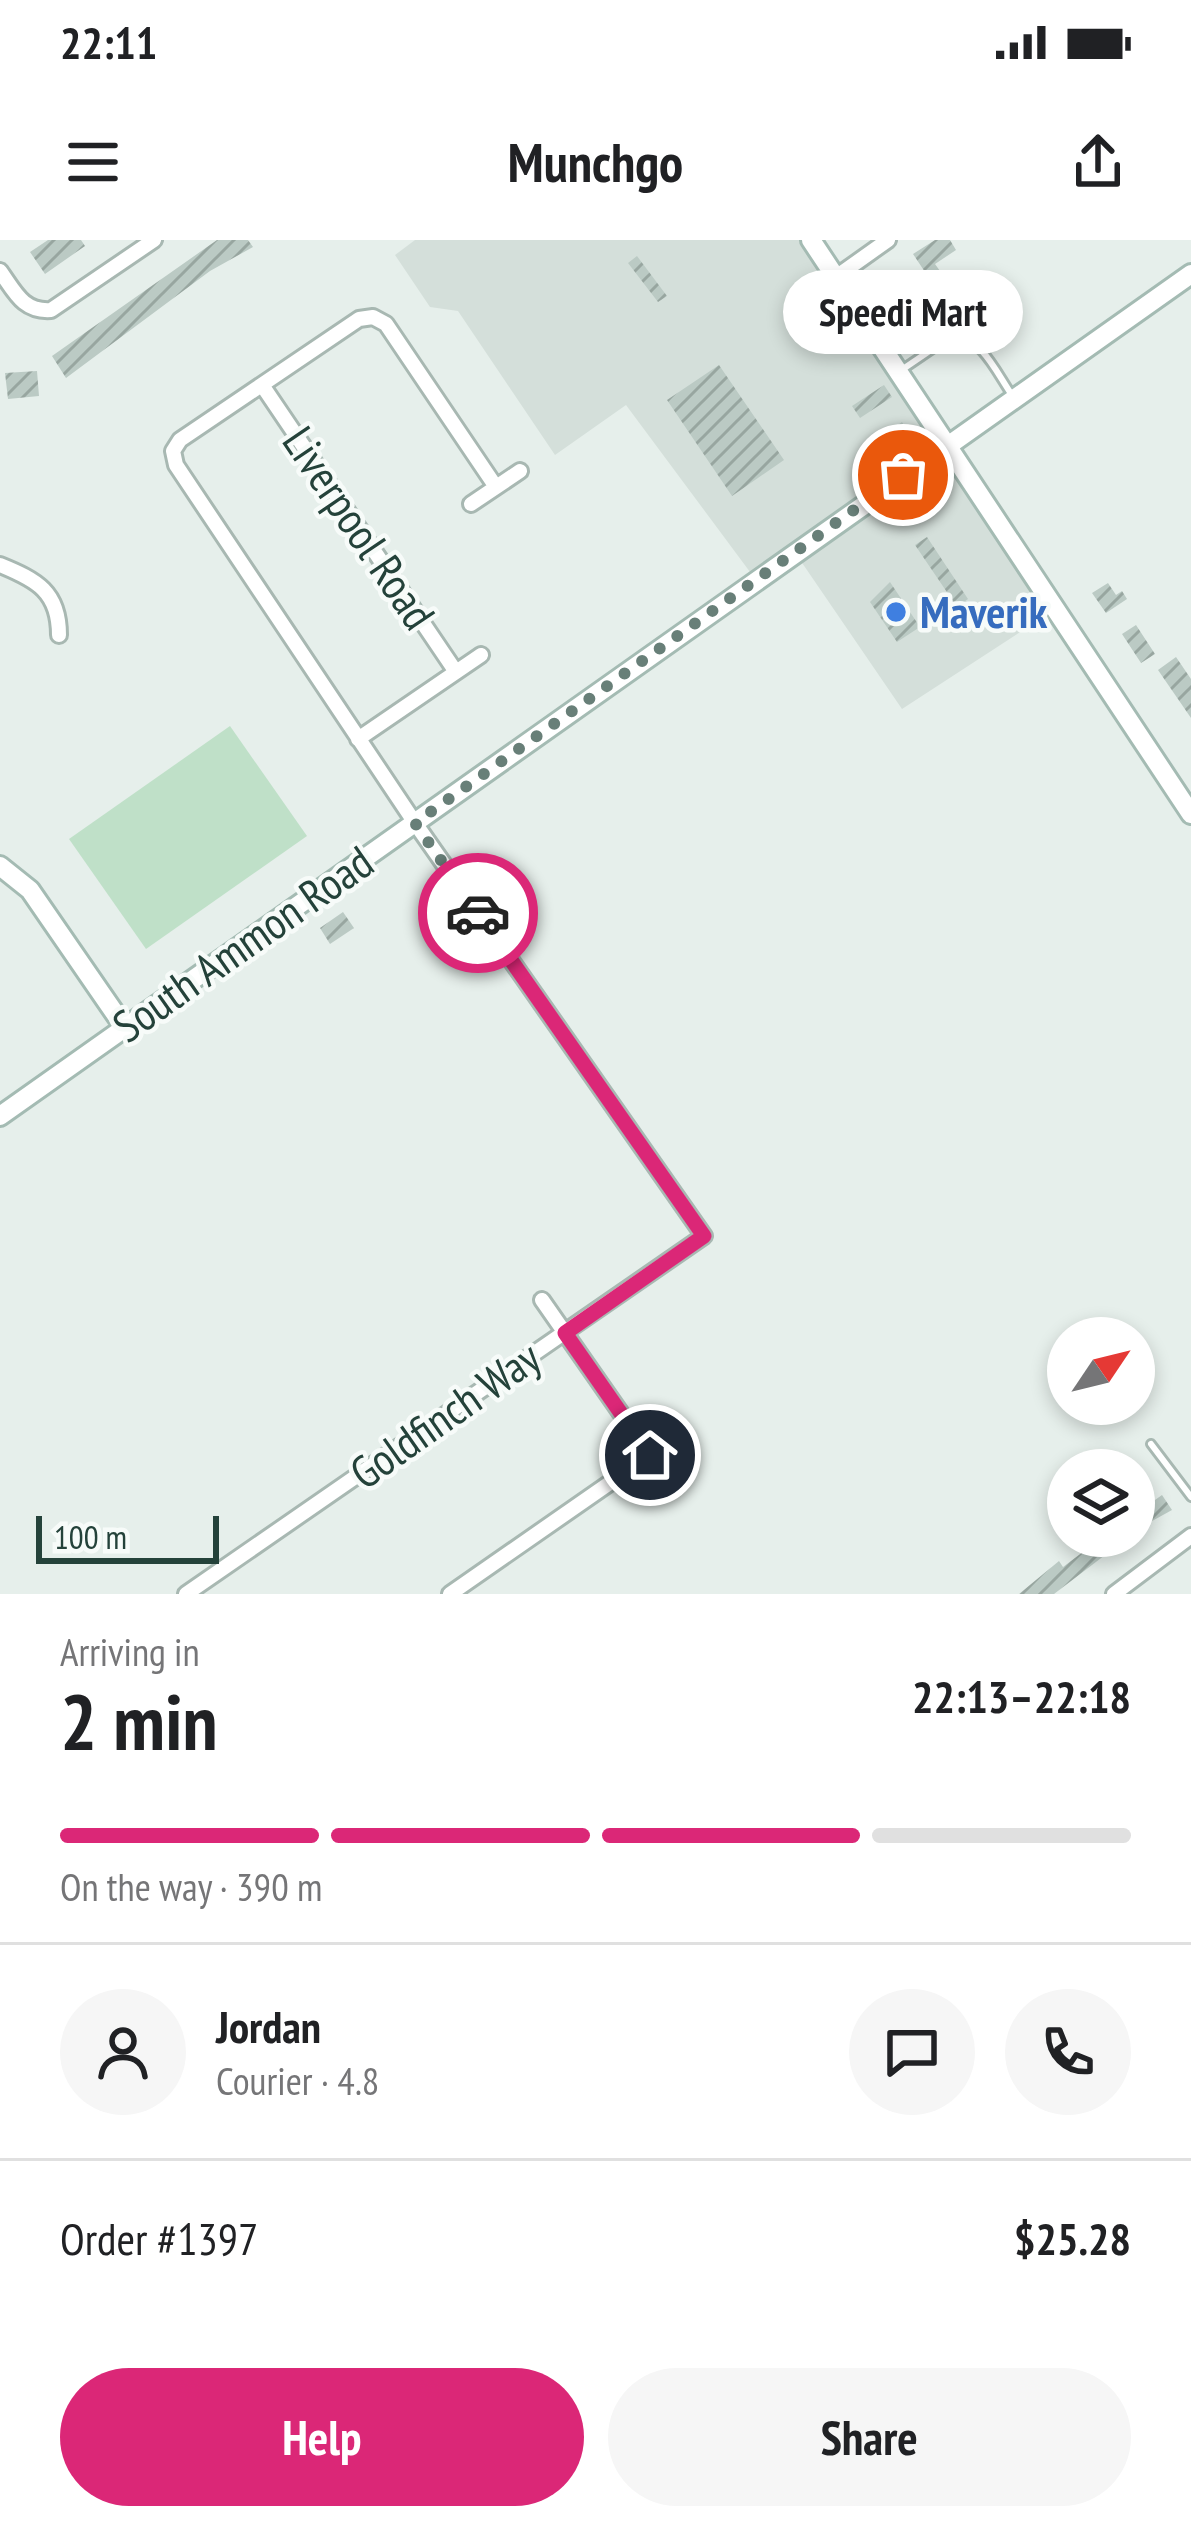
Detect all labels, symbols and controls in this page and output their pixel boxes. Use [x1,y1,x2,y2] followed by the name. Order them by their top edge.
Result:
[60,13,157,71] text: 22:11
[508,127,683,197] text: Munchgo
[60,129,126,195] icon: menu
[1065,129,1131,195] icon: share
[783,271,1023,355] callout: Speedi Mart
[819,286,987,337] text: Speedi Mart
[271,415,449,640] street label: Liverpool Road
[852,424,954,526] pin
[870,442,936,508] icon: bag
[920,582,1048,640] place label: Maverik
[883,599,909,625] marker: Maverik
[101,832,384,1054] street label: South Ammon Road
[418,853,538,973] courier
[445,880,511,946] icon: car
[1047,1317,1155,1425] north arrow
[1047,1317,1155,1557] map controls
[338,1328,551,1501] street label: Goldfinch Way
[599,1404,701,1506] pin
[617,1422,683,1488] icon: home
[1047,1449,1155,1557] button: layers
[36,1510,219,1563] scale bar
[54,1515,127,1558] text: 100 m
[60,1626,200,1677] text: Arriving in
[912,1667,1131,1725] text: 22:13–22:18
[60,1671,218,1772] text: 2 min
[60,1861,322,1912] text: On the way · 390 m
[60,1989,186,2115] button: person
[849,1989,975,2115] button: chat
[1005,1989,1131,2115] button: phone
[216,1997,321,2055] text: Jordan
[216,2055,379,2106] text: Courier · 4.8
[60,2209,258,2267] text: Order #1397
[1014,2209,1131,2267] text: $25.28
[60,2368,584,2506] button: Help
[608,2368,1131,2506] button: Share

